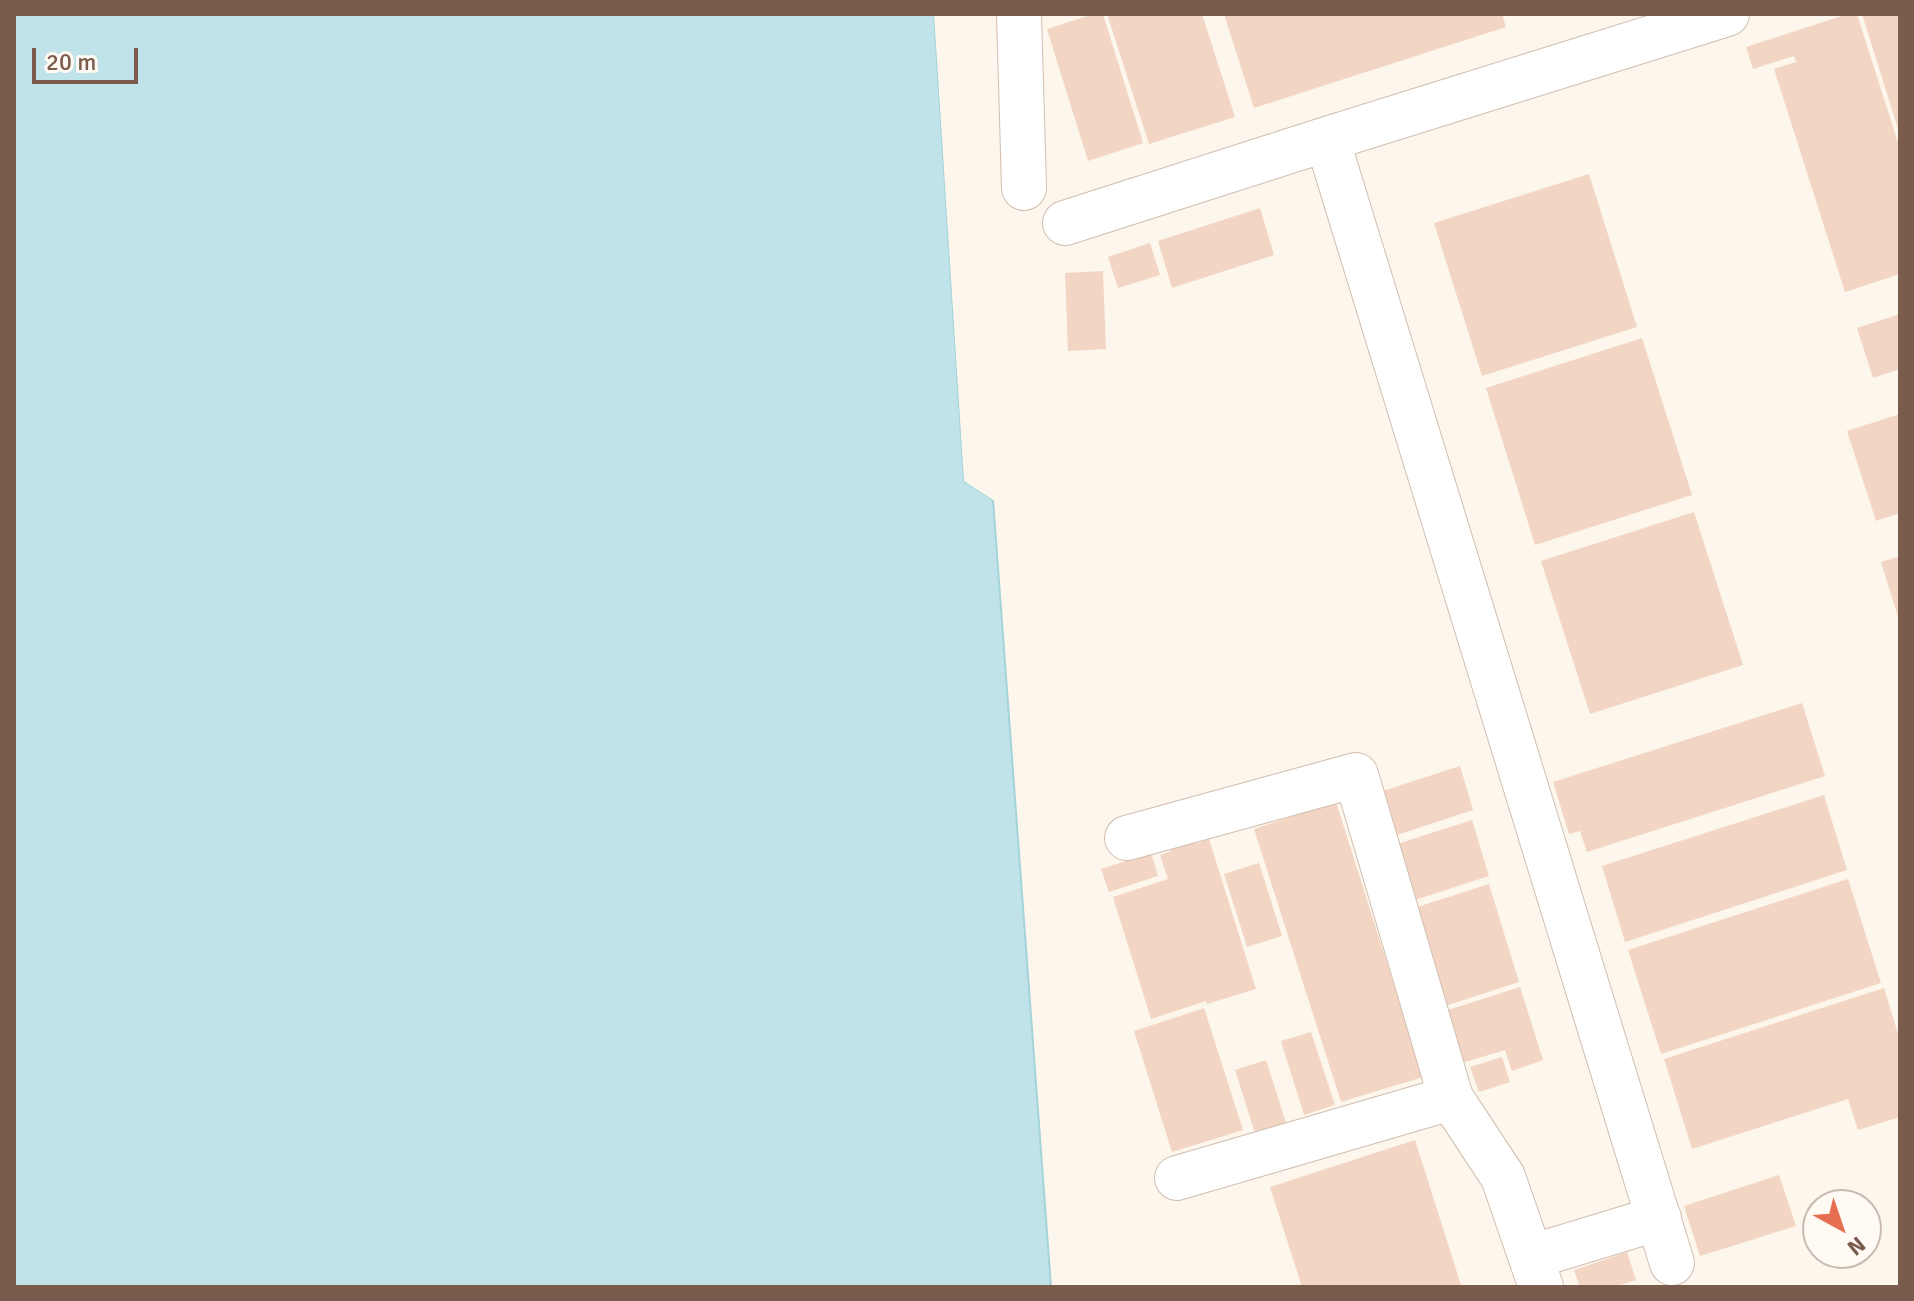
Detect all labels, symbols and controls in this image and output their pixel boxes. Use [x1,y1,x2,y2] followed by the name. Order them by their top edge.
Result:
[36,32,142,82] scale bar
[46,47,96,77] text: 20 m
[1802,1189,1882,1269] north arrow
[1842,1231,1871,1261] text: N

